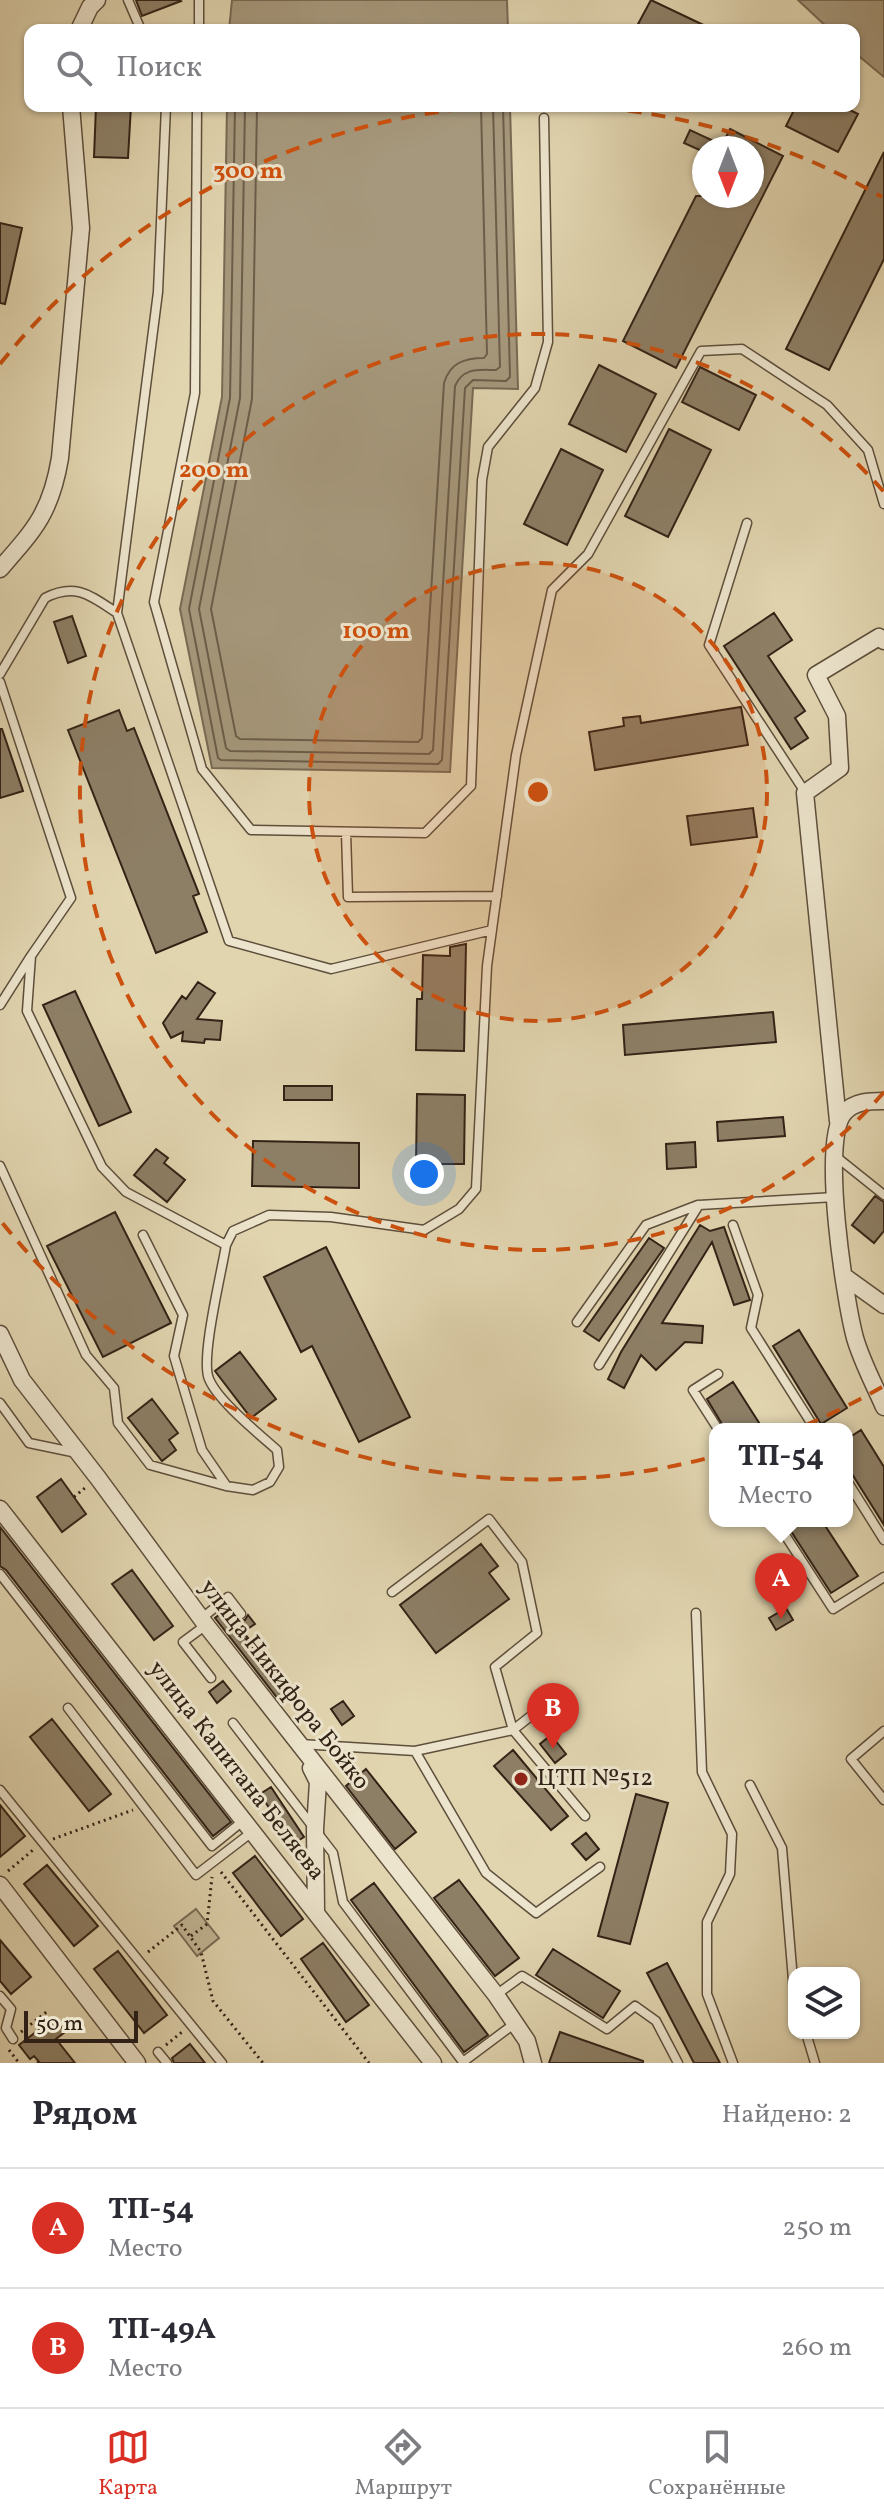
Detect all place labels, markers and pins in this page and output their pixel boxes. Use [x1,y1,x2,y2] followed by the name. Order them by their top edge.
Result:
[524,778,552,806] centre of rings
[755,1553,807,1619] pin: A
[527,1683,579,1749] pin: B
[537,1762,653,1796] place label: ЦТП №512
[512,1770,530,1788] marker: ЦТП №512

